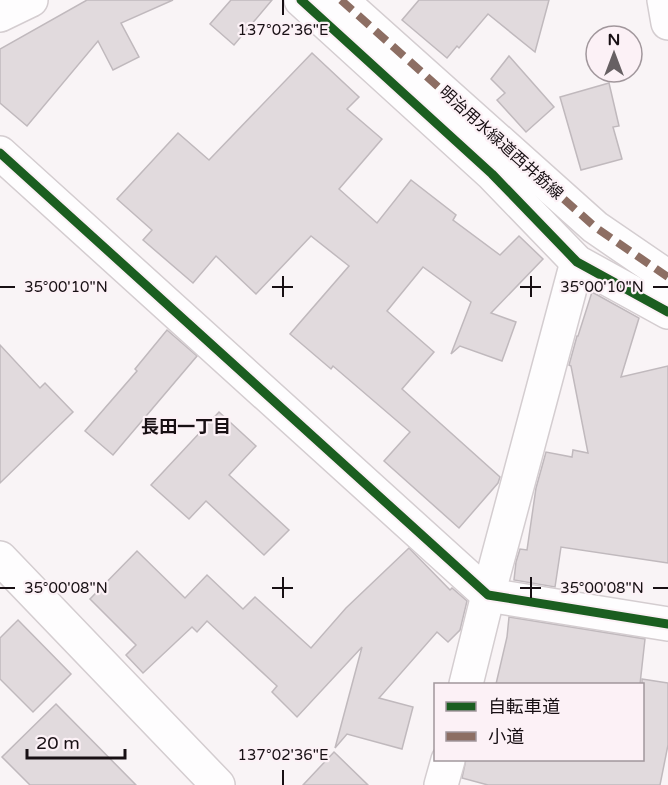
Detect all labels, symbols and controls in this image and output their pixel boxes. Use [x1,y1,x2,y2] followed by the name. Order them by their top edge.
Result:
[238,21,328,39] text: 137°02'36"E
[584,24,644,84] north arrow
[608,30,620,50] text: N
[435,82,567,204] street label: 明治用水緑道西井筋線
[24,278,108,296] text: 35°00'10"N
[560,278,644,296] text: 35°00'10"N
[141,416,231,438] district label: 長田一丁目
[24,579,108,597] text: 35°00'08"N
[560,579,644,597] text: 35°00'08"N
[434,683,644,761] legend
[488,696,560,718] text: 自転車道
[27,722,124,760] scale bar
[488,726,524,748] text: 小道
[36,732,80,754] text: 20 m
[238,746,328,764] text: 137°02'36"E

